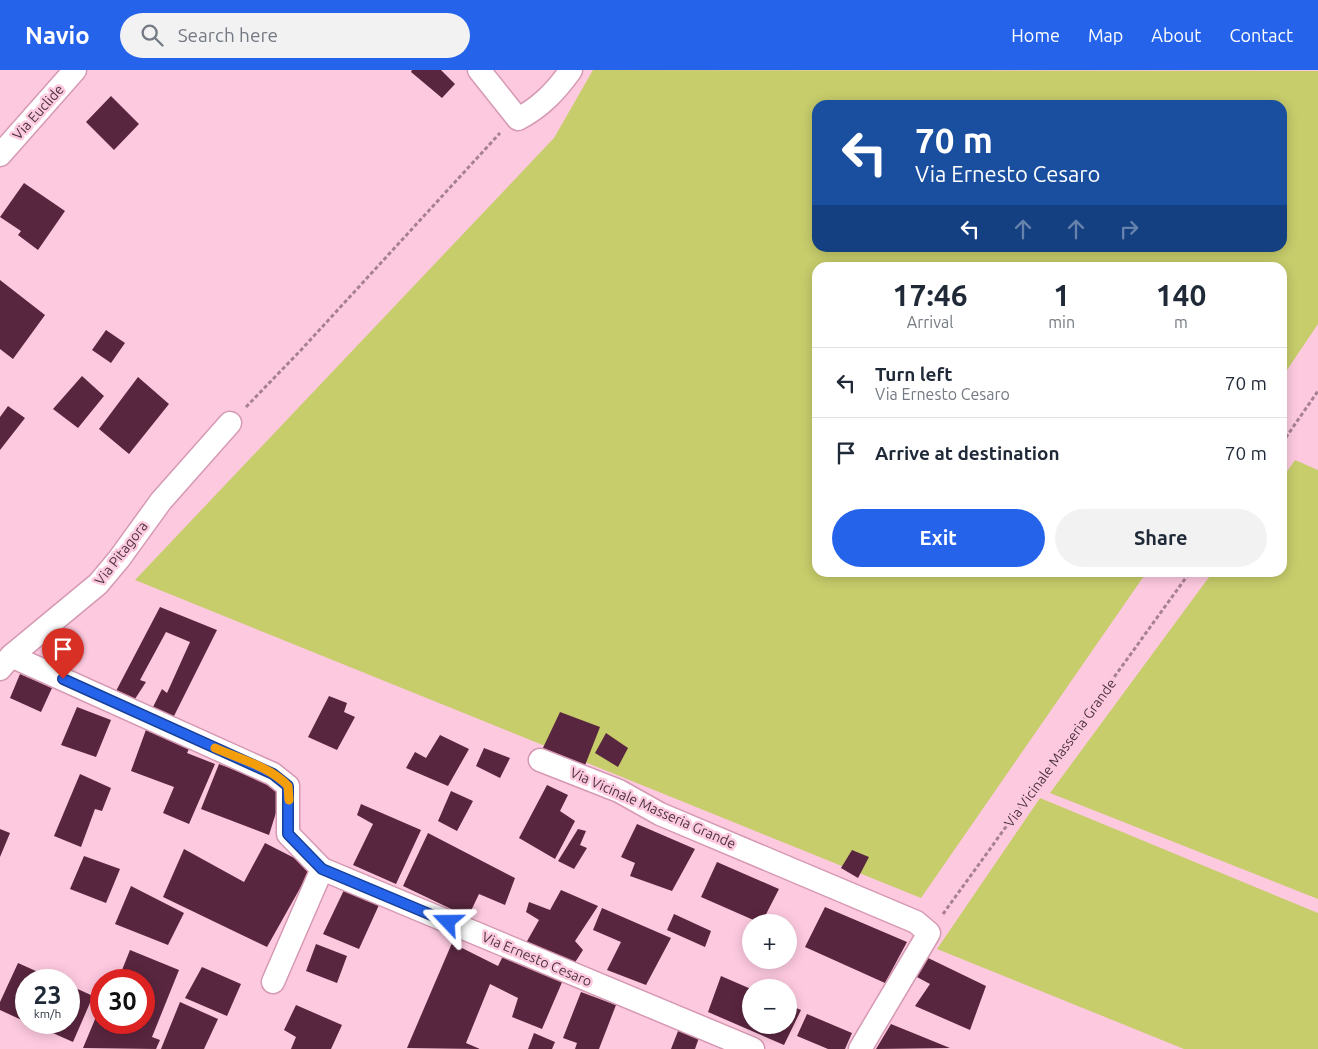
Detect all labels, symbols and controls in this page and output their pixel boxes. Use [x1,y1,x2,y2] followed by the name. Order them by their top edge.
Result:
[120,13,470,58] search box
[138,21,166,49] icon: search
[25,22,90,49] text: Navio
[178,24,278,46] text: Search here
[1011,25,1060,45] text: Home
[1088,25,1123,45] text: Map
[1151,25,1201,45] text: About
[1229,25,1293,45] text: Contact
[9,81,67,143] street label: Via Euclide
[832,120,897,185] icon: left
[915,120,993,160] text: 70 m
[915,161,1100,186] text: Via Ernesto Cesaro
[956,215,984,243] icon: left
[1009,215,1037,243] icon: ahead
[1062,215,1090,243] icon: ahead
[1115,215,1143,243] icon: right
[893,278,968,312] text: 17:46
[1053,278,1070,312] text: 1
[1156,278,1206,312] text: 140
[907,313,953,331] text: Arrival
[1048,313,1075,331] text: min
[1174,313,1188,331] text: m
[875,363,953,385] text: Turn left
[832,369,860,397] icon: left
[1225,372,1267,394] text: 70 m
[875,385,1010,403] text: Via Ernesto Cesaro
[832,439,860,467] icon: arrive
[875,442,1060,464] text: Arrive at destination
[1225,442,1267,464] text: 70 m
[832,509,1045,567] button: Exit
[1055,509,1267,567] button: Share
[91,518,151,588] street label: Via Pitagora
[42,628,84,679] pin
[49,635,77,663] icon: arrive
[1001,676,1119,830] street label: Via Vicinale Masseria Grande
[568,764,738,852] street label: Via Vicinale Masseria Grande
[421,895,473,947] position arrow
[742,914,797,1034] map controls
[742,914,797,969] button: +
[480,929,594,989] street label: Via Ernesto Cesaro
[90,969,155,1034] speed limit sign: 30
[742,979,797,1034] button: −
[33,981,62,1009] text: 23
[34,1007,61,1020] text: km/h

